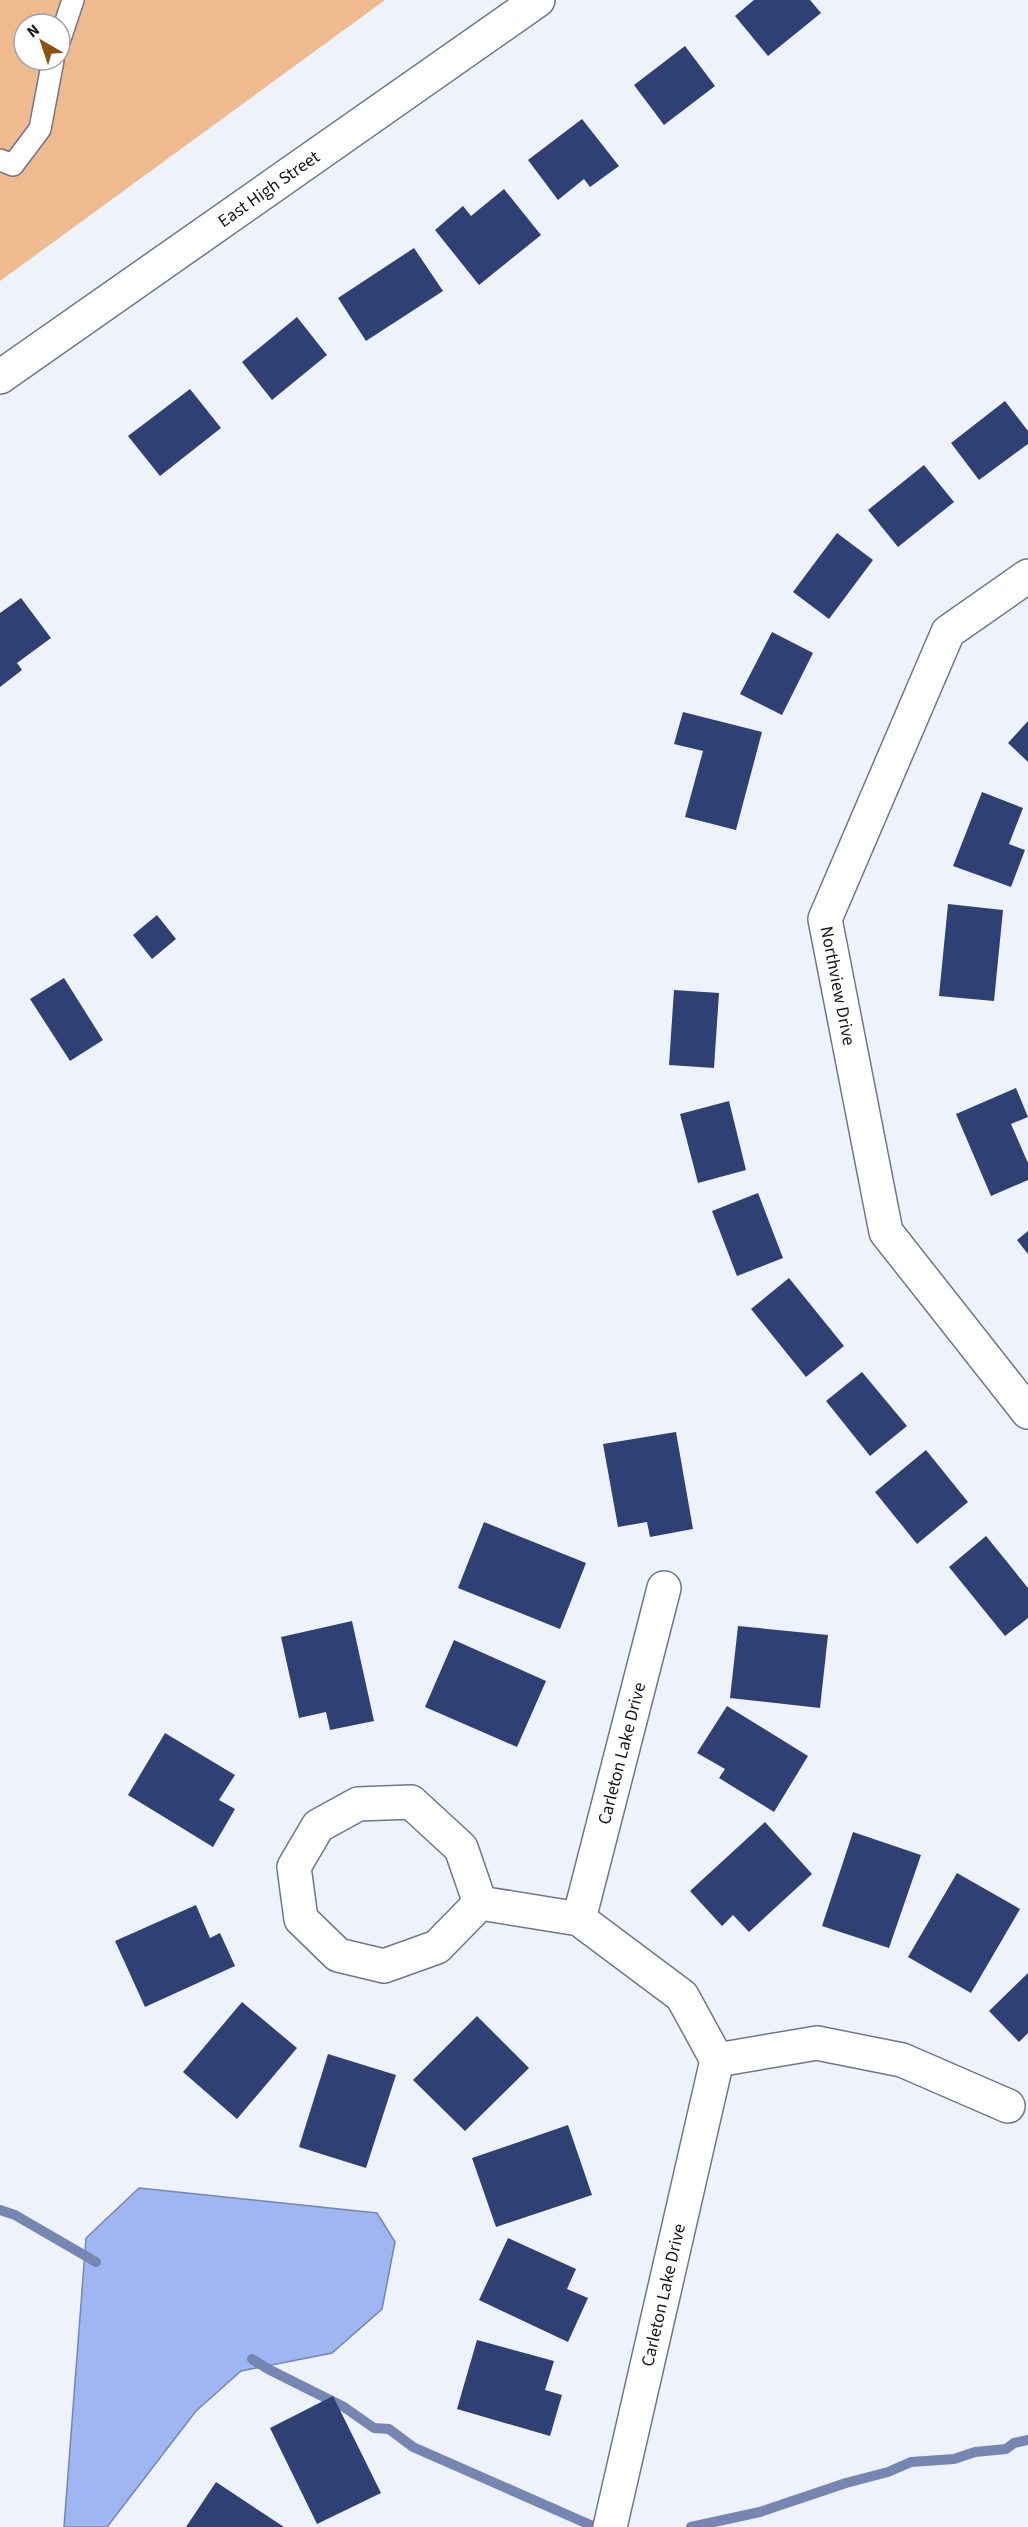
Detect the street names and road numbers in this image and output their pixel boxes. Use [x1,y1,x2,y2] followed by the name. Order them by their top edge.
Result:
[213,144,325,233] street label: East High Street
[814,924,862,1048] street label: Northview Drive
[591,1679,652,1827] street label: Carleton Lake Drive
[635,2221,692,2369] street label: Carleton Lake Drive

